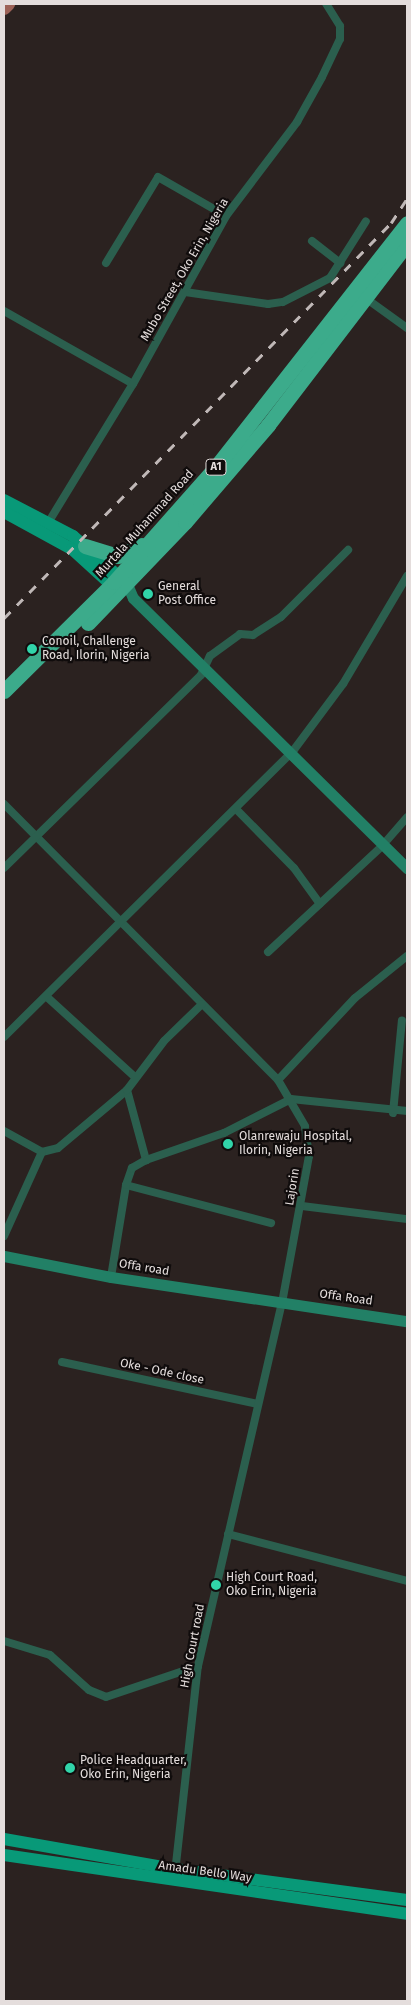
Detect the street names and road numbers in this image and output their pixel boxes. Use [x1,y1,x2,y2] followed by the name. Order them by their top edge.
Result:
[138,196,232,344] street label: Mubo Street, Oko Erin, Nigeria
[205,458,227,476] road number: A1
[93,467,197,581] street label: Murtala Muhammad Road
[283,1167,303,1207] street label: Lajorin
[118,1257,170,1279] street label: Offa road
[319,1287,373,1309] street label: Offa Road
[119,1356,205,1388] street label: Oke - Ode close
[178,1603,208,1689] street label: High Court road
[158,1858,252,1886] street label: Amadu Bello Way

